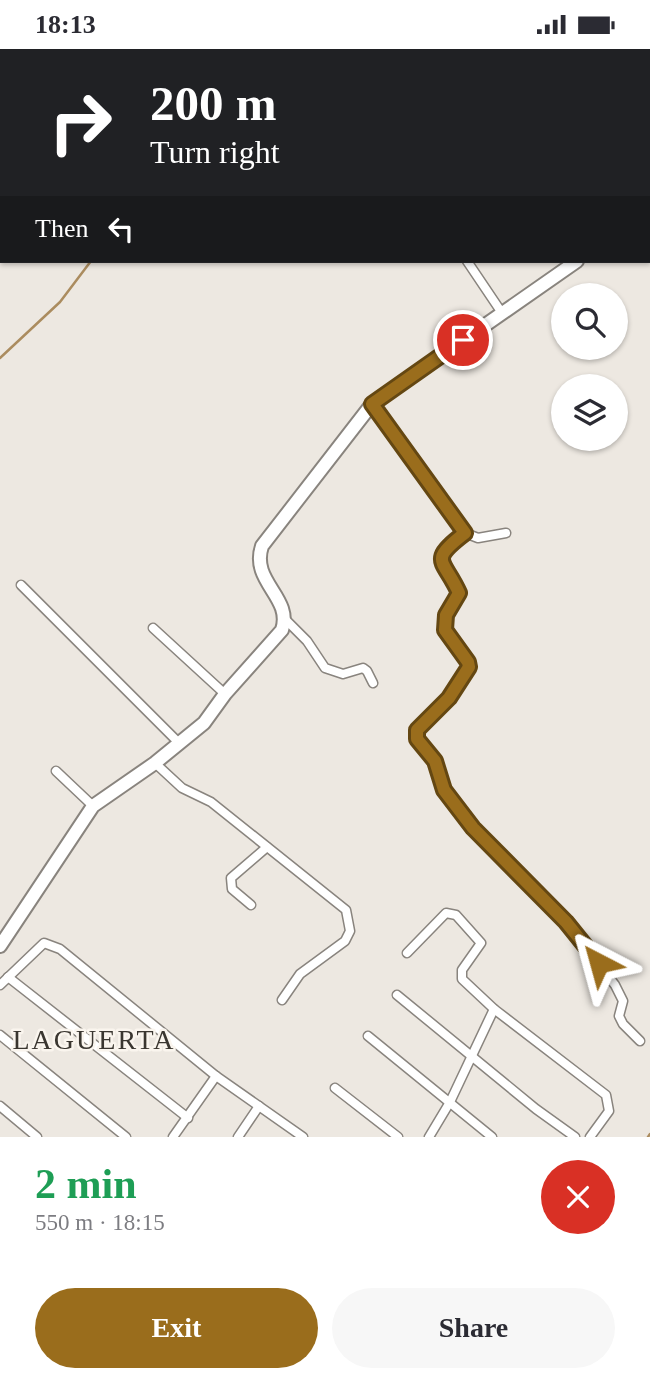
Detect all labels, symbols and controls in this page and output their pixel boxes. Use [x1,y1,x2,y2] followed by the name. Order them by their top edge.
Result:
[35,10,96,39] text: 18:13
[150,76,277,131] text: 200 m
[35,77,126,168] icon: right
[150,134,280,170] text: Turn right
[102,210,140,248] icon: left
[35,214,88,243] text: Then
[551,283,628,451] map controls
[551,283,628,360] button: search
[433,310,493,370] pin
[444,321,482,359] icon: arrive
[551,374,628,451] button: layers
[562,926,636,1000] position arrow
[13,1024,175,1055] district label: LAGUERTA
[541,1160,615,1234] button: close
[35,1161,137,1207] text: 2 min
[35,1210,165,1235] text: 550 m · 18:15
[35,1288,318,1368] button: Exit
[332,1288,615,1368] button: Share

